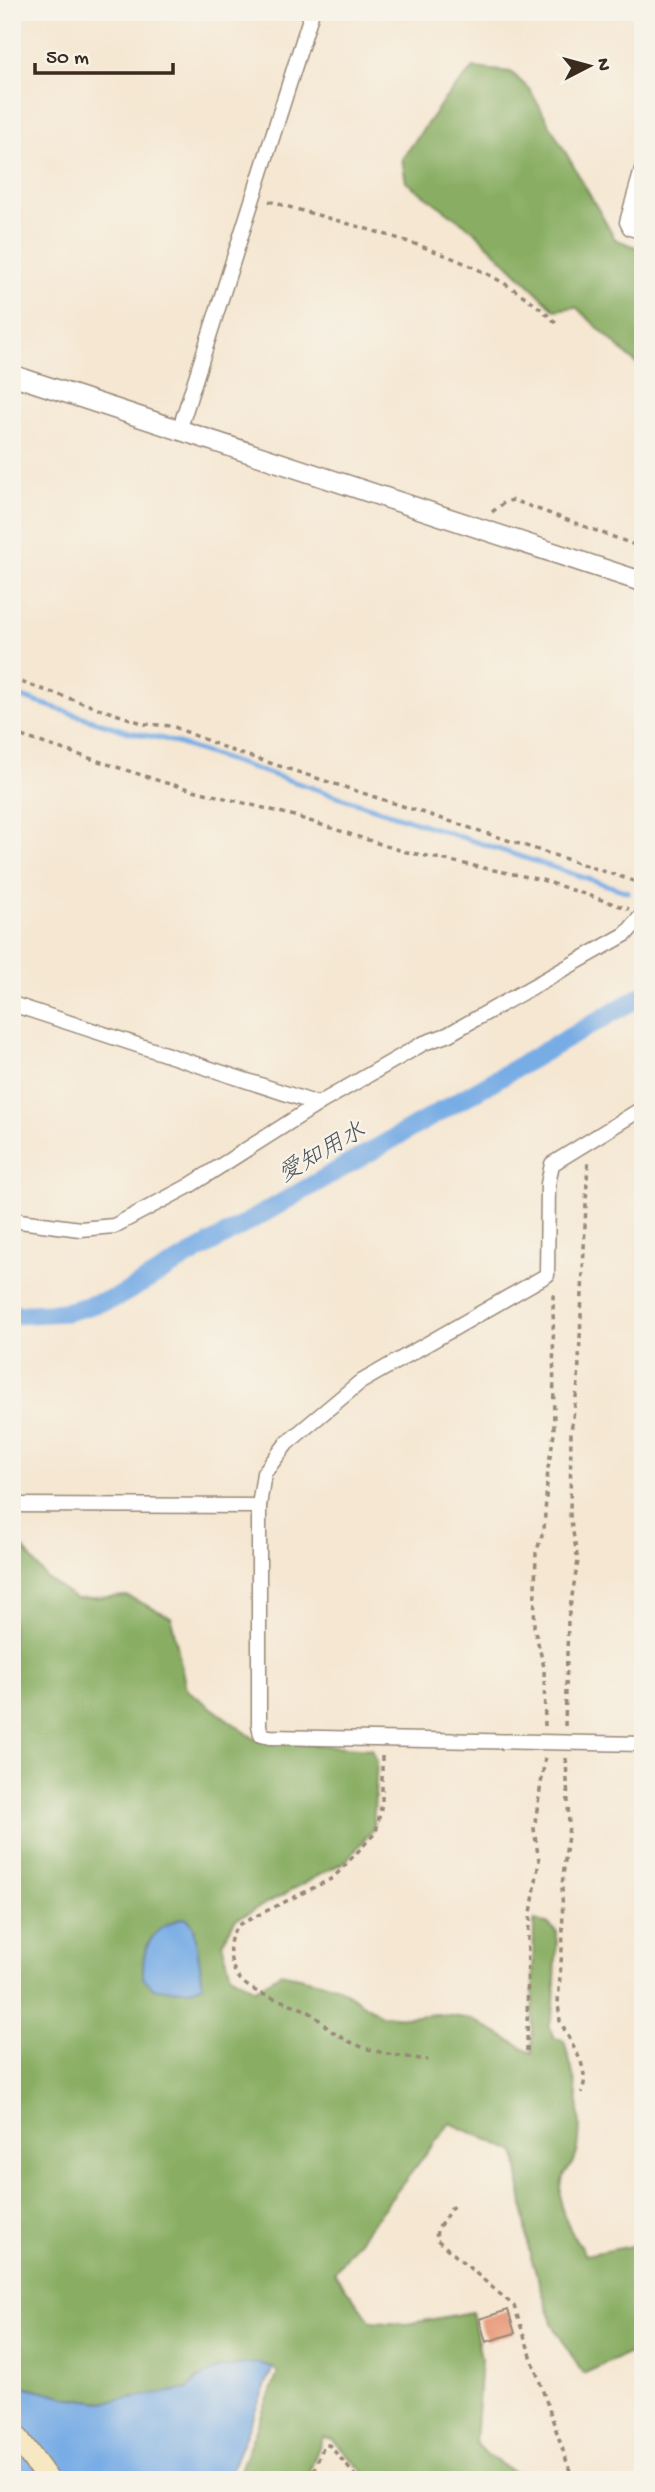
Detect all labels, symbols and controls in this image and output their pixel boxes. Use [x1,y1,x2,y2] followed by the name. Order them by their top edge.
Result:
[35,32,173,76] scale bar
[554,32,624,102] north arrow
[46,47,89,72] text: 50 m
[590,57,615,72] text: N
[273,1117,372,1191] water label: 愛知用水

